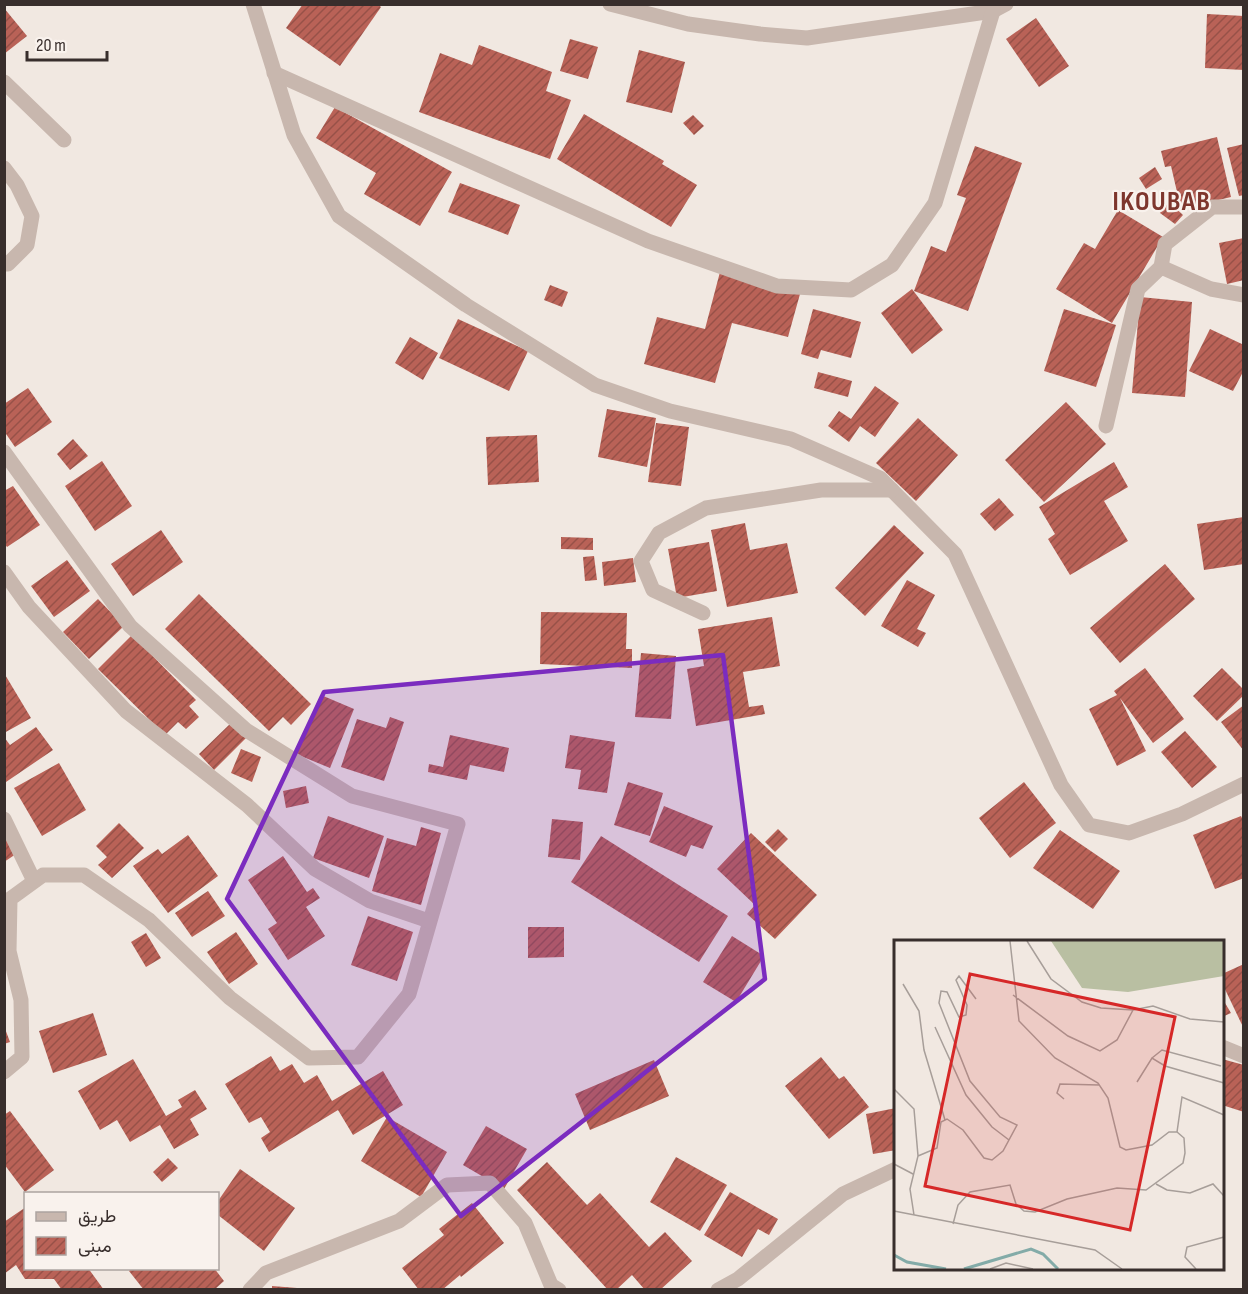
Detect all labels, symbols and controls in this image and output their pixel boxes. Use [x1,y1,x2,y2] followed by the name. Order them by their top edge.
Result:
[27,24,106,62] scale bar
[36,35,66,56] text: 20 m
[1113,185,1211,218] district label: IKOUBAB
[894,940,1224,1270] inset map
[24,1192,219,1270] legend
[78,1206,116,1227] text: طريق
[78,1236,112,1257] text: مبنى

